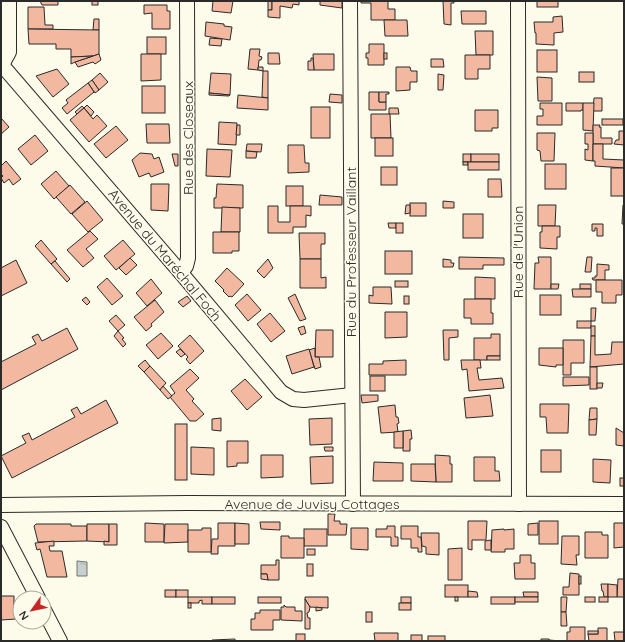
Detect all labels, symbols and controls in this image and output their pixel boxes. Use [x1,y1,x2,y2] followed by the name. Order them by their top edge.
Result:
[179,81,197,195] street label: Rue des Closeaux
[342,167,360,337] street label: Rue du Professeur Vaillant
[104,185,226,325] street label: Avenue du Maréchal Foch
[509,206,527,298] street label: Rue de l'Union
[224,495,400,513] street label: Avenue de Juvisy Cottages
[12,590,52,630] north arrow
[16,608,32,623] text: N

